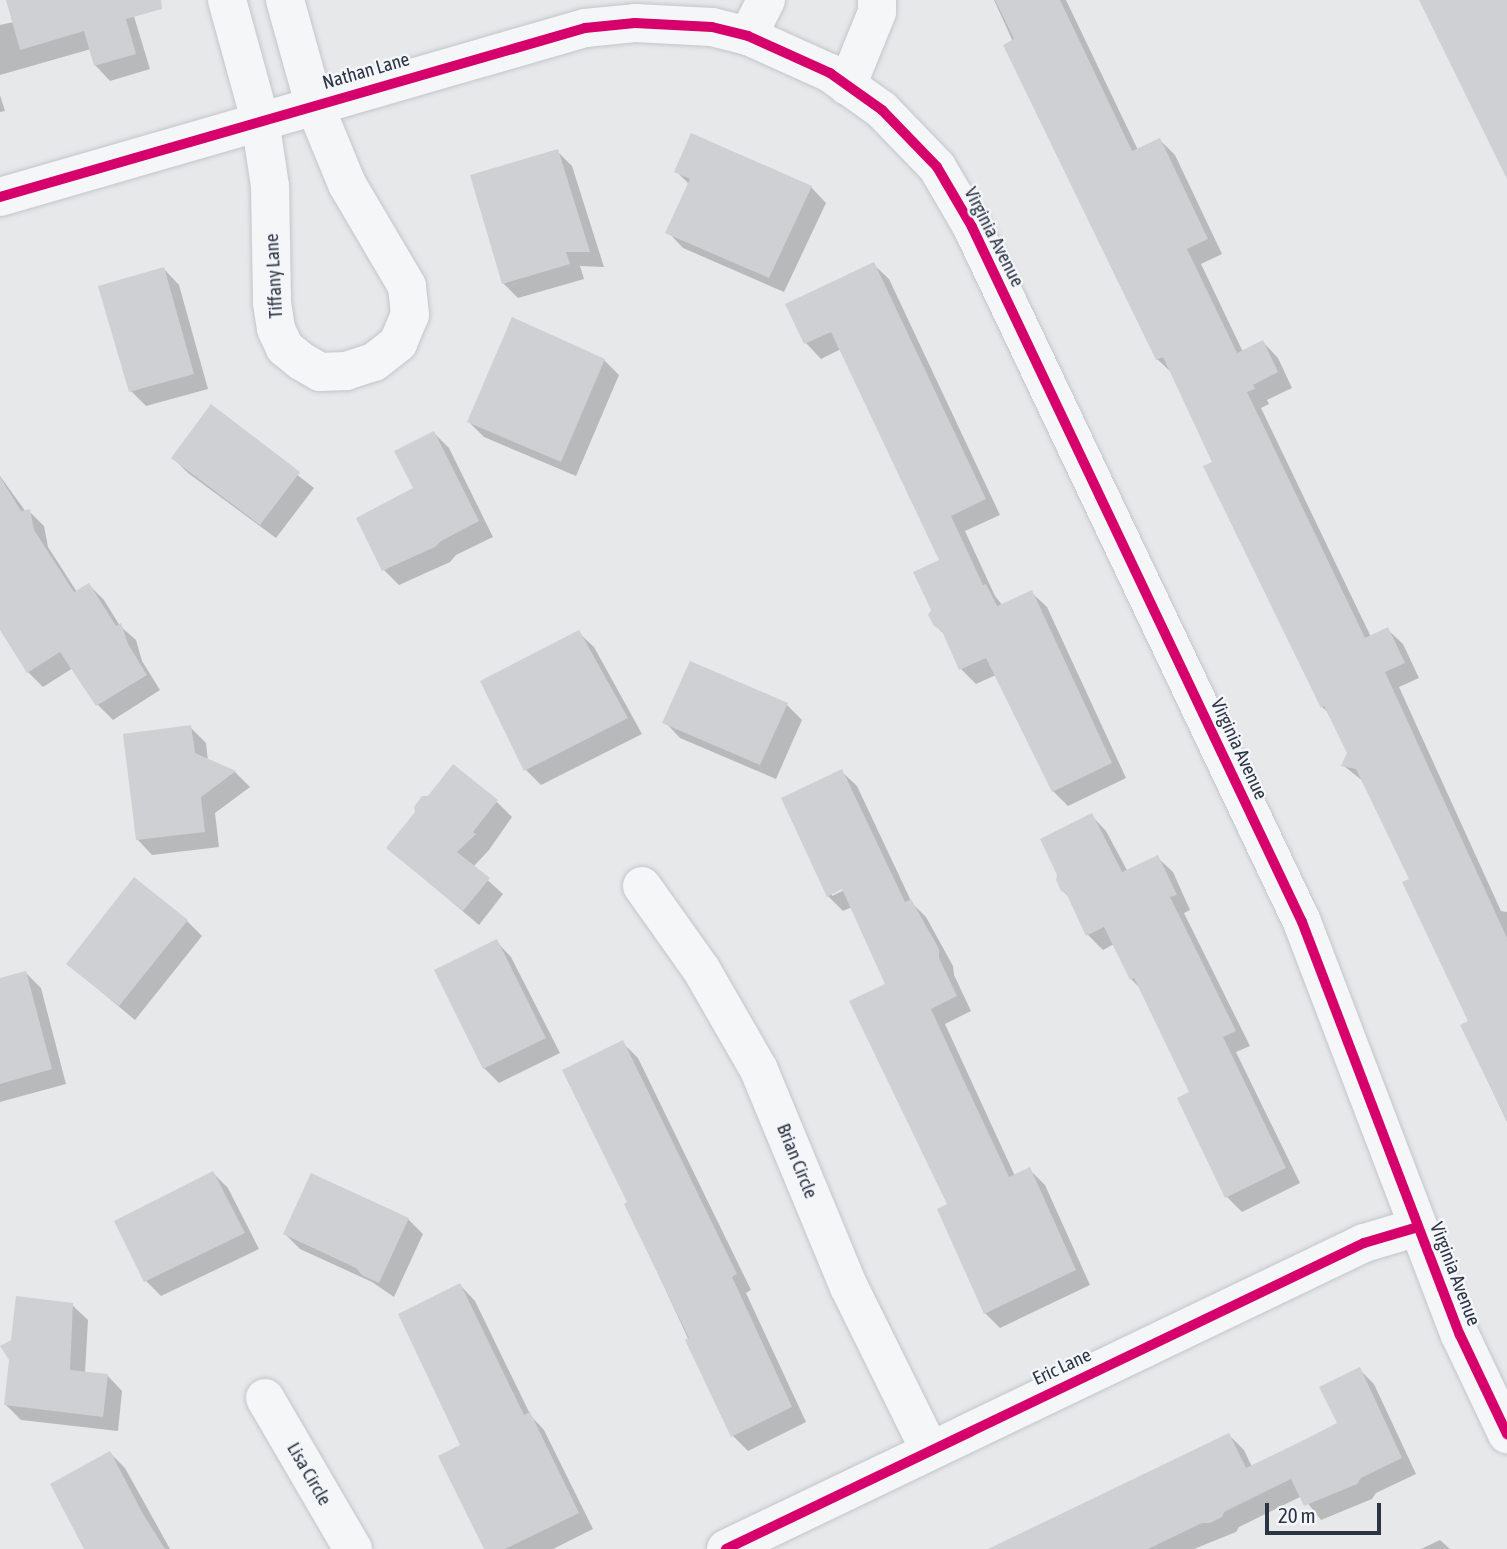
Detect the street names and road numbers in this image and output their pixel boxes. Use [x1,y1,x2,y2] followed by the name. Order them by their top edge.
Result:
[320,48,412,94] street label: Nathan Lane
[959,183,1029,291] street label: Virginia Avenue
[260,233,288,319] street label: Tiffany Lane
[1206,695,1272,803] street label: Virginia Avenue
[772,1120,822,1202] street label: Brian Circle
[1425,1219,1485,1329] street label: Virginia Avenue
[1029,1344,1095,1390] street label: Eric Lane
[282,1438,336,1510] street label: Lisa Circle

